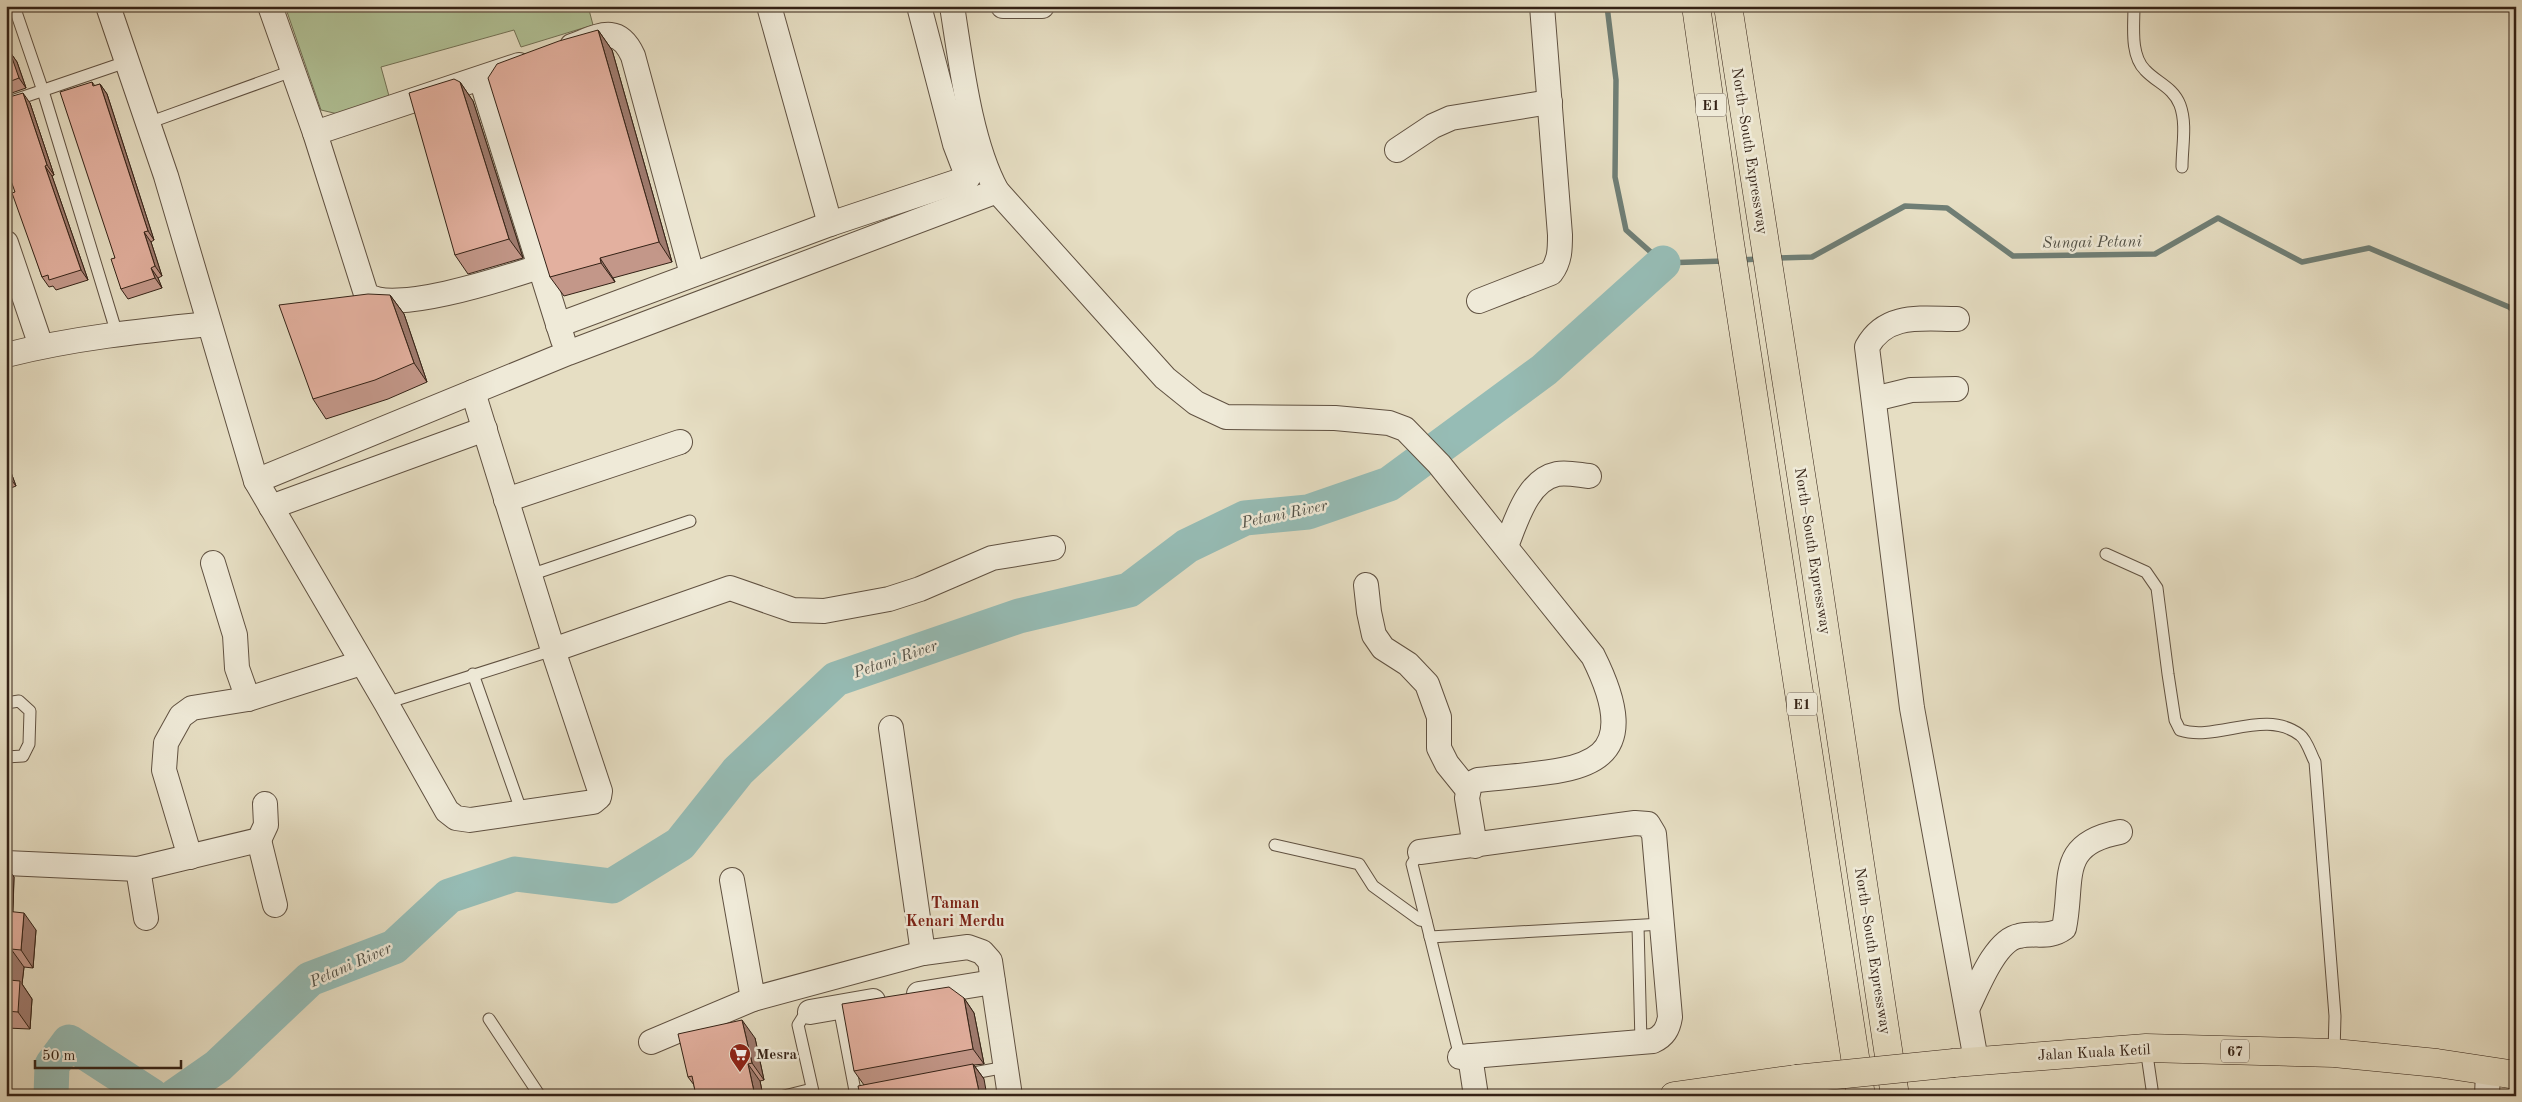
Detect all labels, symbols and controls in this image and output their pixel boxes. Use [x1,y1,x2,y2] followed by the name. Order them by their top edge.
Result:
[1728,67,1769,236] street label: North–South Expressway
[1696,94,1726,116] road number: E1
[2042,234,2143,252] water label: Sungai Petani
[1791,467,1832,636] street label: North–South Expressway
[1239,498,1330,532] water label: Petani River
[851,638,941,682] water label: Petani River
[1787,692,1817,716] road number: E1
[1851,867,1892,1036] street label: North–South Expressway
[905,896,1005,930] district label: Taman Kenari Merdu
[307,940,395,991] water label: Petani River
[35,1037,181,1069] scale bar
[2221,1040,2249,1062] road number: 67
[728,1042,752,1073] supermarket icon: Mesra
[2037,1043,2151,1064] street label: Jalan Kuala Ketil
[756,1048,797,1063] place label: Mesra
[42,1049,76,1064] text: 50 m

